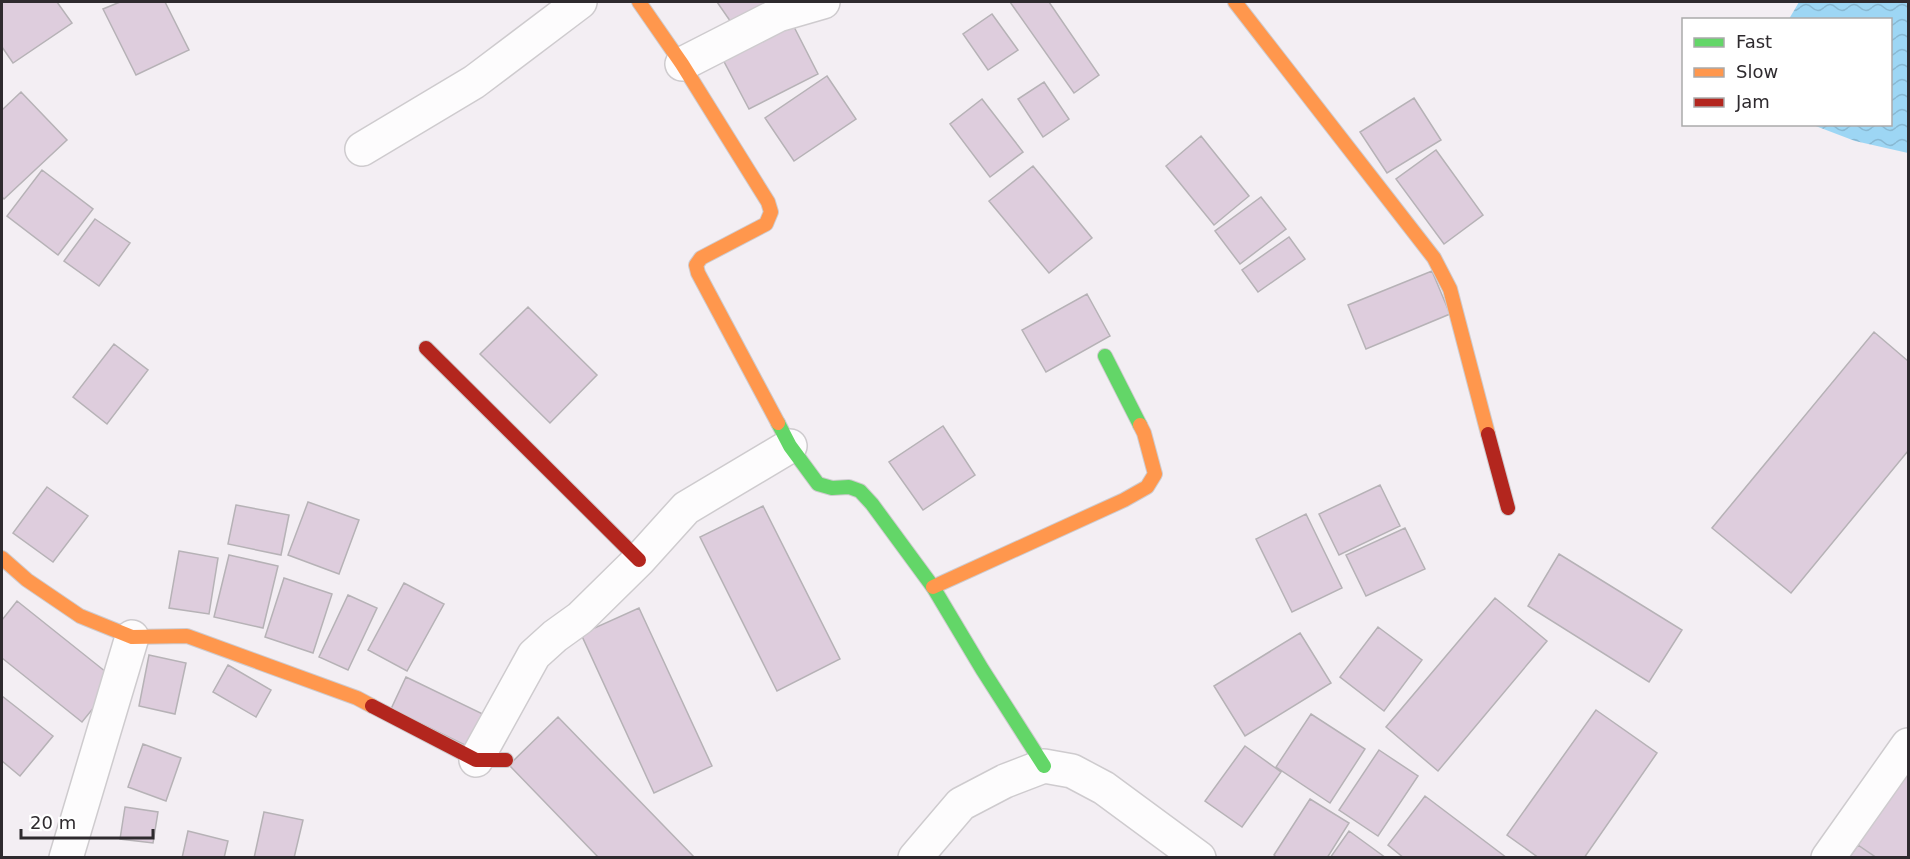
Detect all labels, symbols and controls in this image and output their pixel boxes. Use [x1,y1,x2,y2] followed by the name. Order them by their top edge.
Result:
[1682,18,1892,126] legend
[1736,31,1772,52] text: Fast
[1736,61,1778,82] text: Slow
[1735,91,1770,112] text: Jam
[21,802,153,840] scale bar
[30,812,76,833] text: 20 m

